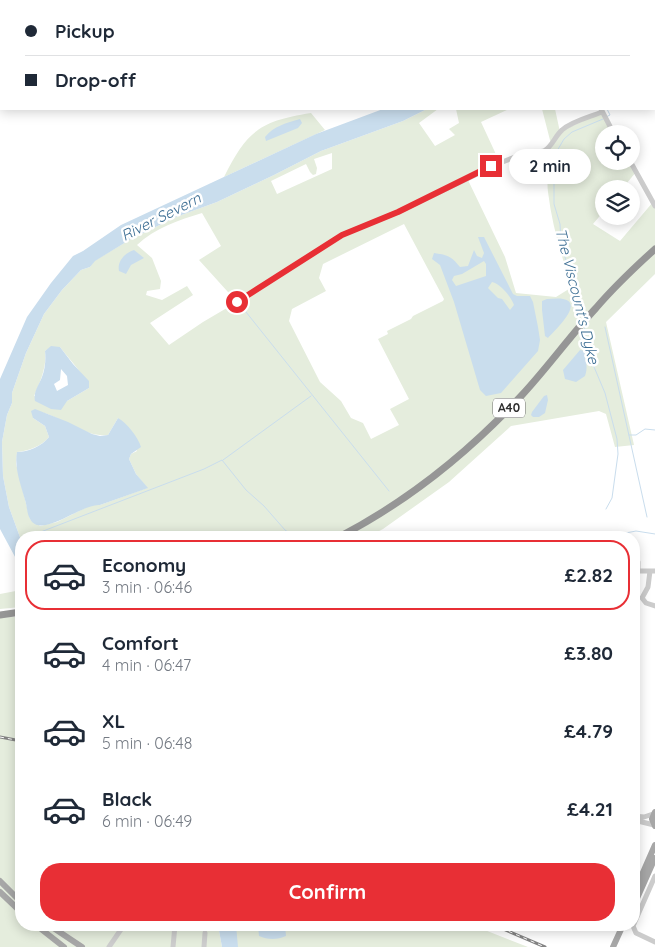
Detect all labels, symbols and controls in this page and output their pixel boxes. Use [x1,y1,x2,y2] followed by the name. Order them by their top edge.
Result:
[55,19,115,43] text: Pickup
[55,68,136,92] text: Drop-off
[595,125,640,225] map controls
[595,125,640,170] button: locate
[508,148,591,184] callout: 2 min
[480,155,502,177] route end
[529,156,571,176] text: 2 min
[595,180,640,225] button: layers
[118,188,204,245] water label: River Severn
[551,226,604,366] water label: The Viscount's Dyke
[226,291,248,313] route start
[493,398,525,418] road number: A40
[42,553,87,598] icon: car
[102,553,186,577] text: Economy
[564,563,613,587] text: £2.82
[102,577,192,597] text: 3 min · 06:46
[42,631,87,676] icon: car
[102,631,179,655] text: Comfort
[564,641,613,665] text: £3.80
[102,655,191,675] text: 4 min · 06:47
[42,709,87,754] icon: car
[102,709,125,733] text: XL
[564,719,613,743] text: £4.79
[102,733,192,753] text: 5 min · 06:48
[42,787,87,832] icon: car
[102,787,152,811] text: Black
[567,797,613,821] text: £4.21
[102,811,192,831] text: 6 min · 06:49
[40,863,615,921] button: Confirm

